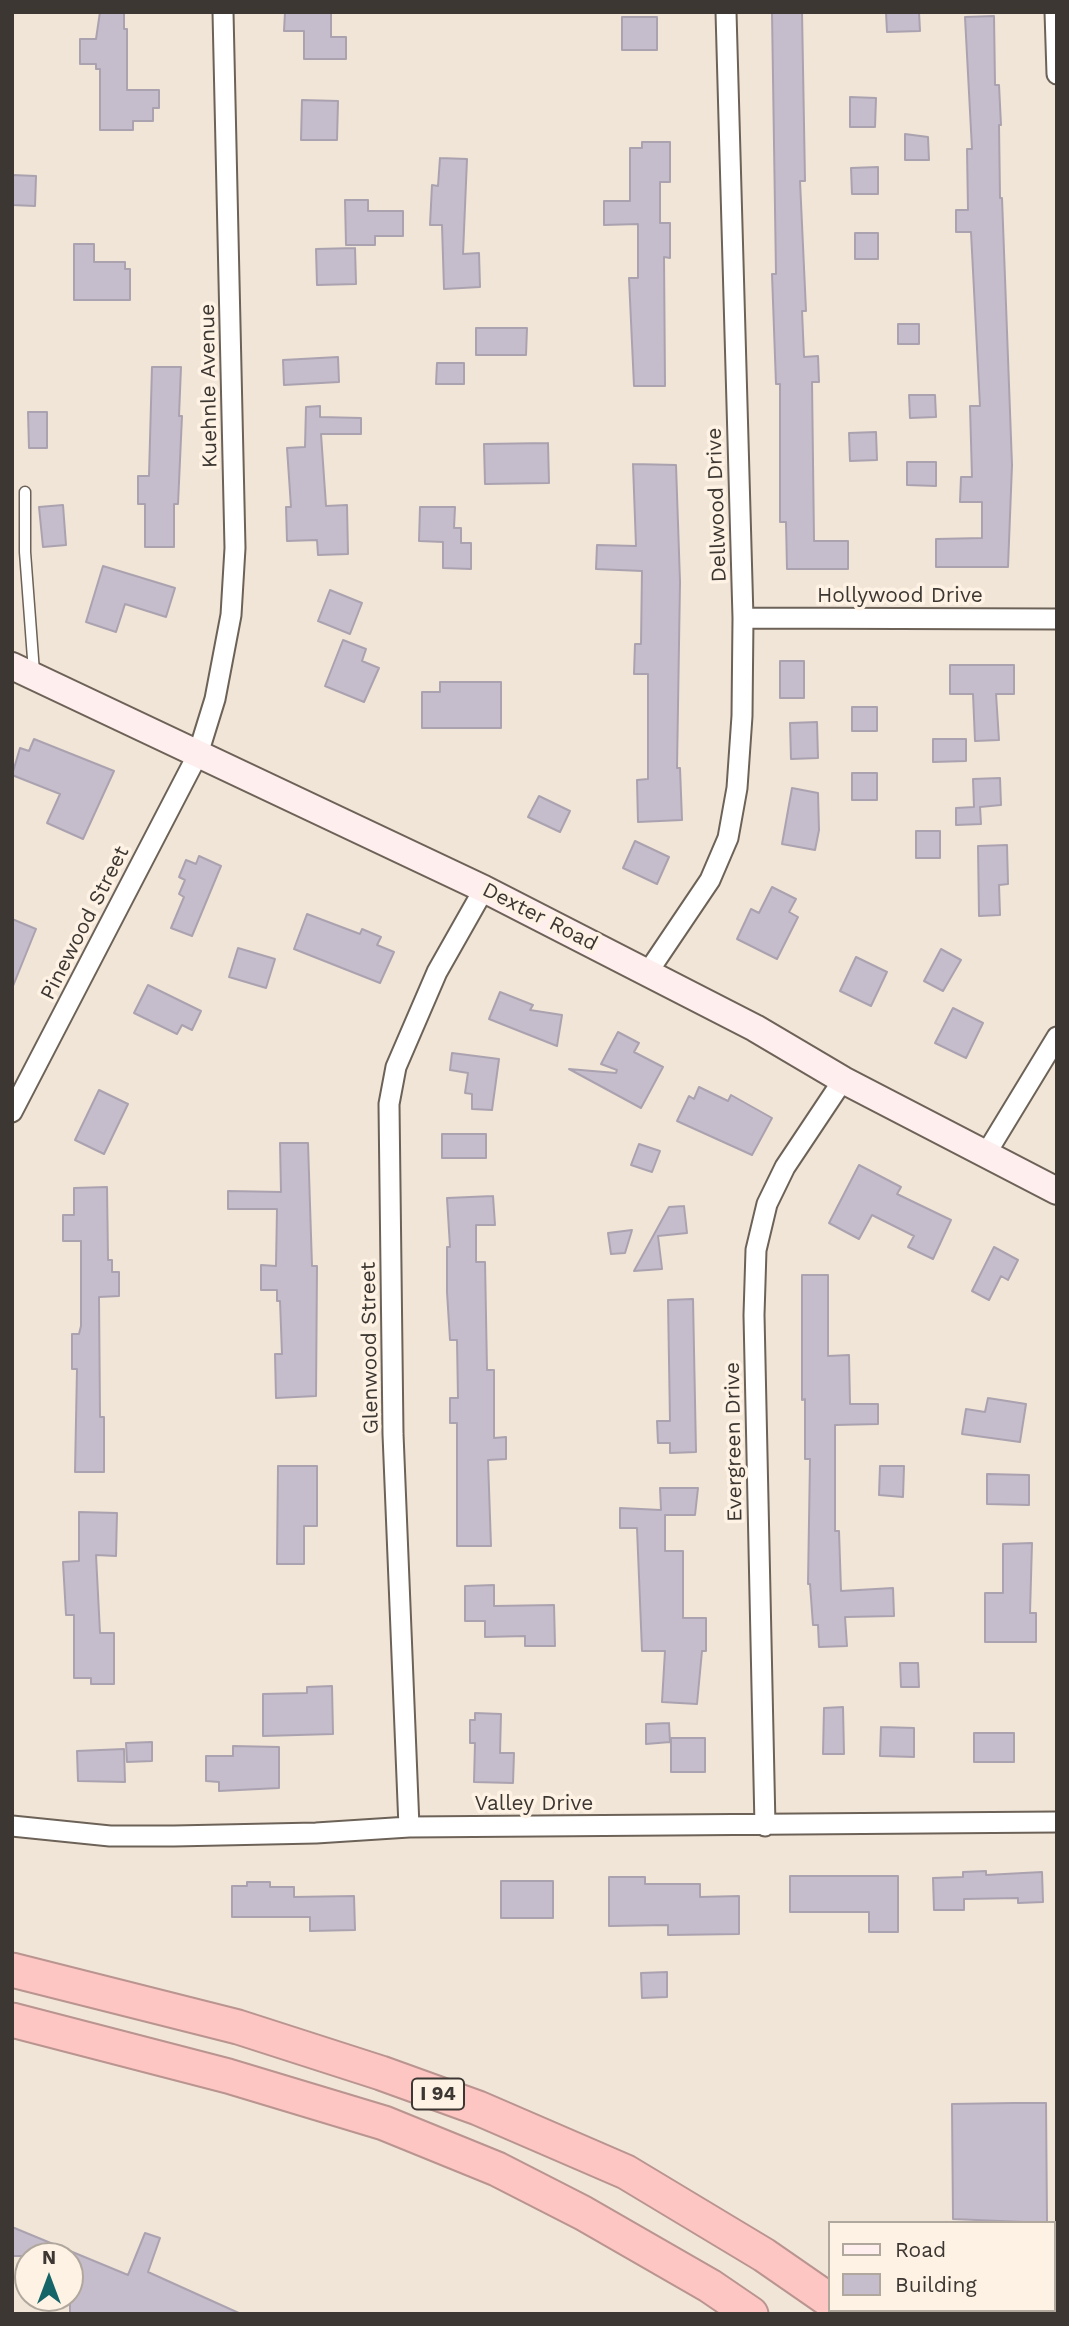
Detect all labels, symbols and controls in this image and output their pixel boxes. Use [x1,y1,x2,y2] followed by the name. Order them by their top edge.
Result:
[195,304,223,468] street label: Kuehnle Avenue
[702,427,732,583] street label: Dellwood Drive
[817,583,983,609] street label: Hollywood Drive
[35,842,135,1004] street label: Pinewood Street
[478,877,602,957] street label: Dexter Road
[356,1262,384,1434] street label: Glenwood Street
[720,1362,748,1522] street label: Evergreen Drive
[475,1791,593,1817] street label: Valley Drive
[412,2078,464,2110] road number: I 94
[828,2221,1055,2312] legend
[895,2237,946,2262] text: Road
[14,2242,84,2312] north arrow
[42,2246,56,2269] text: N
[895,2272,977,2297] text: Building

